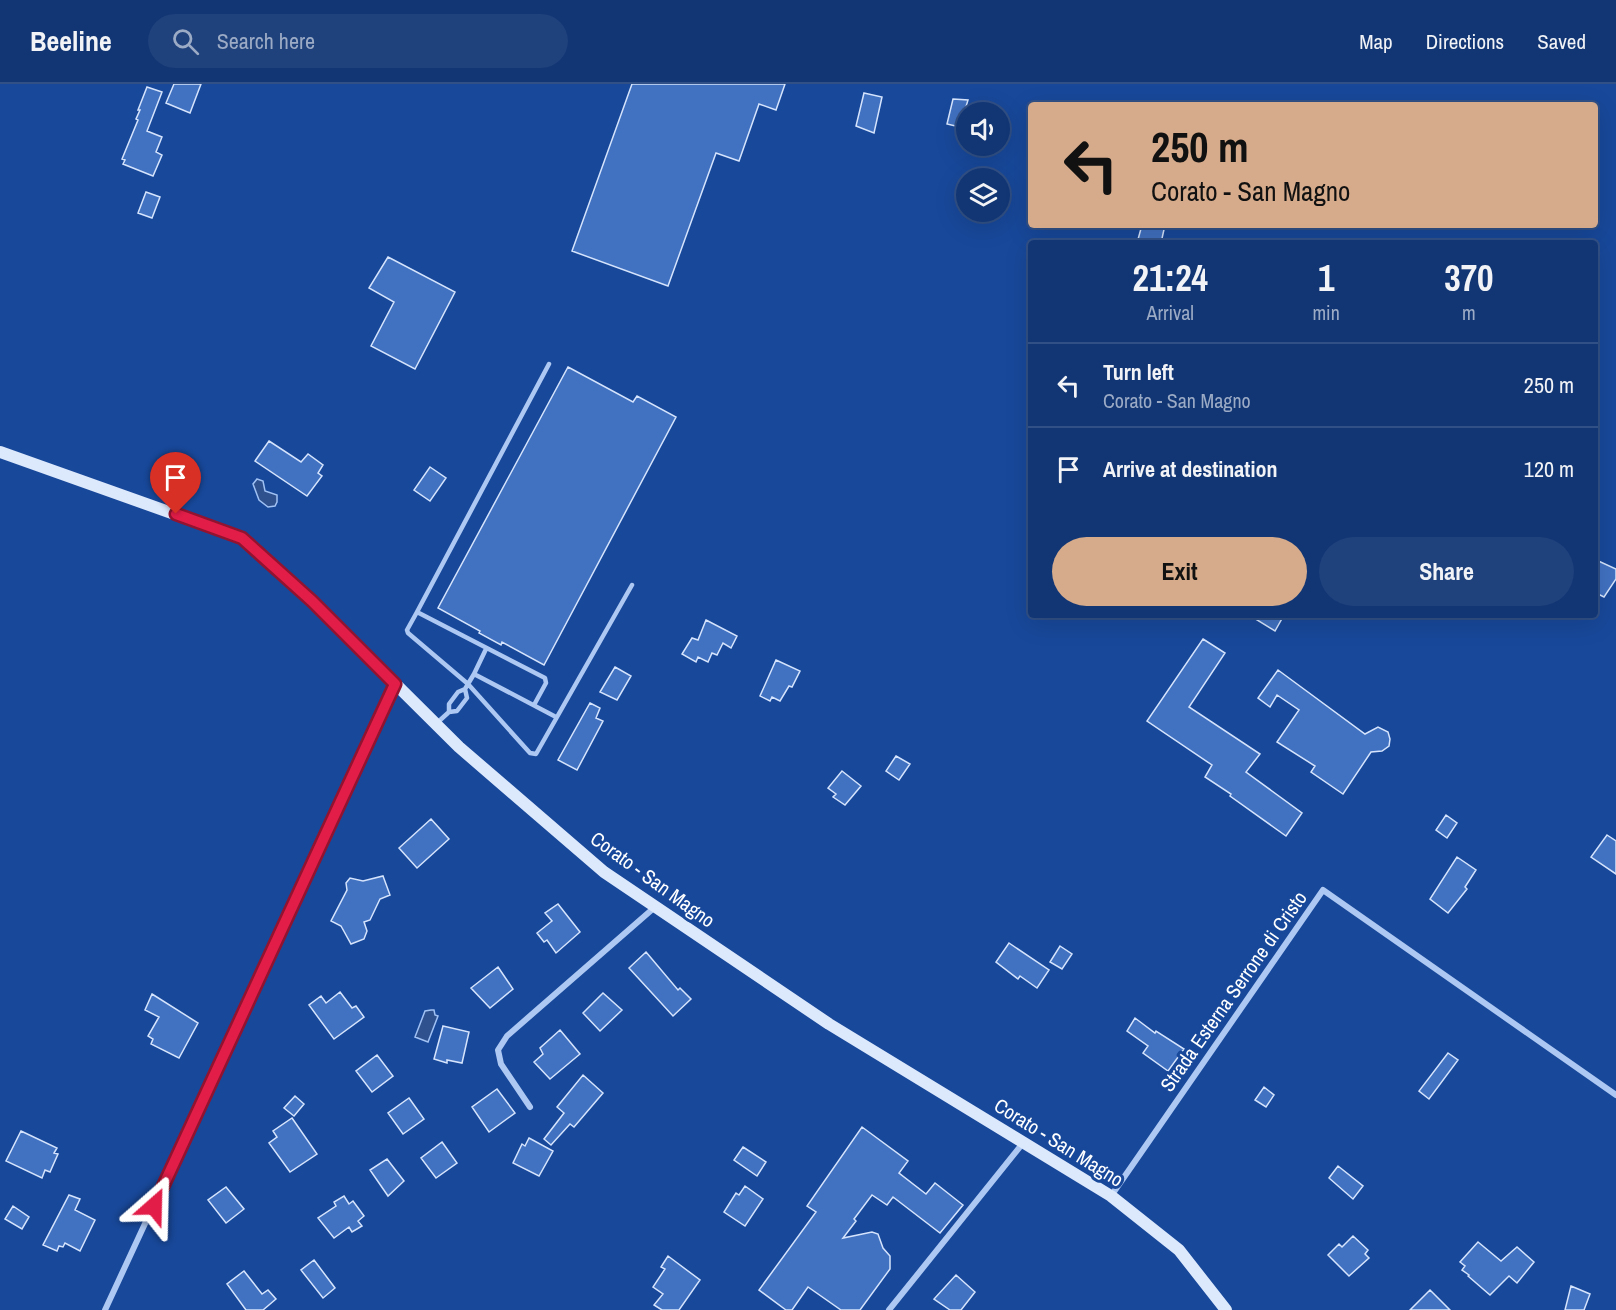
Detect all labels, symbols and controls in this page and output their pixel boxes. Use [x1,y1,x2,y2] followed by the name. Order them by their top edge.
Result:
[148,14,568,68] search box
[30,22,112,60] text: Beeline
[169,25,202,58] icon: search
[217,26,315,56] text: Search here
[1359,27,1393,56] text: Map
[1426,27,1504,56] text: Directions
[1537,27,1586,56] text: Saved
[956,102,1010,222] map controls
[956,102,1010,156] button: sound
[1151,119,1249,175] text: 250 m
[1052,126,1130,204] icon: left
[956,168,1010,222] button: layers
[1151,173,1350,209] text: Corato - San Magno
[1132,254,1208,302] text: 21:24
[1318,254,1334,302] text: 1
[1444,254,1494,302] text: 370
[1147,299,1194,326] text: Arrival
[1312,299,1340,326] text: min
[1462,299,1476,326] text: m
[1103,357,1174,387] text: Turn left
[1052,369,1085,402] icon: left
[1524,370,1574,400] text: 250 m
[1103,387,1251,414] text: Corato - San Magno
[150,452,201,514] pin
[1052,453,1085,486] icon: arrive
[1103,454,1277,484] text: Arrive at destination
[1524,454,1574,484] text: 120 m
[159,461,192,494] icon: arrive
[1052,537,1307,606] button: Exit
[1319,537,1574,606] button: Share
[585,825,721,933] street label: Corato - San Magno
[1153,885,1313,1097] street label: Strada Esterna Serrone di Cristo
[989,1091,1129,1193] street label: Corato - San Magno
[122,1174,186,1238] position arrow

